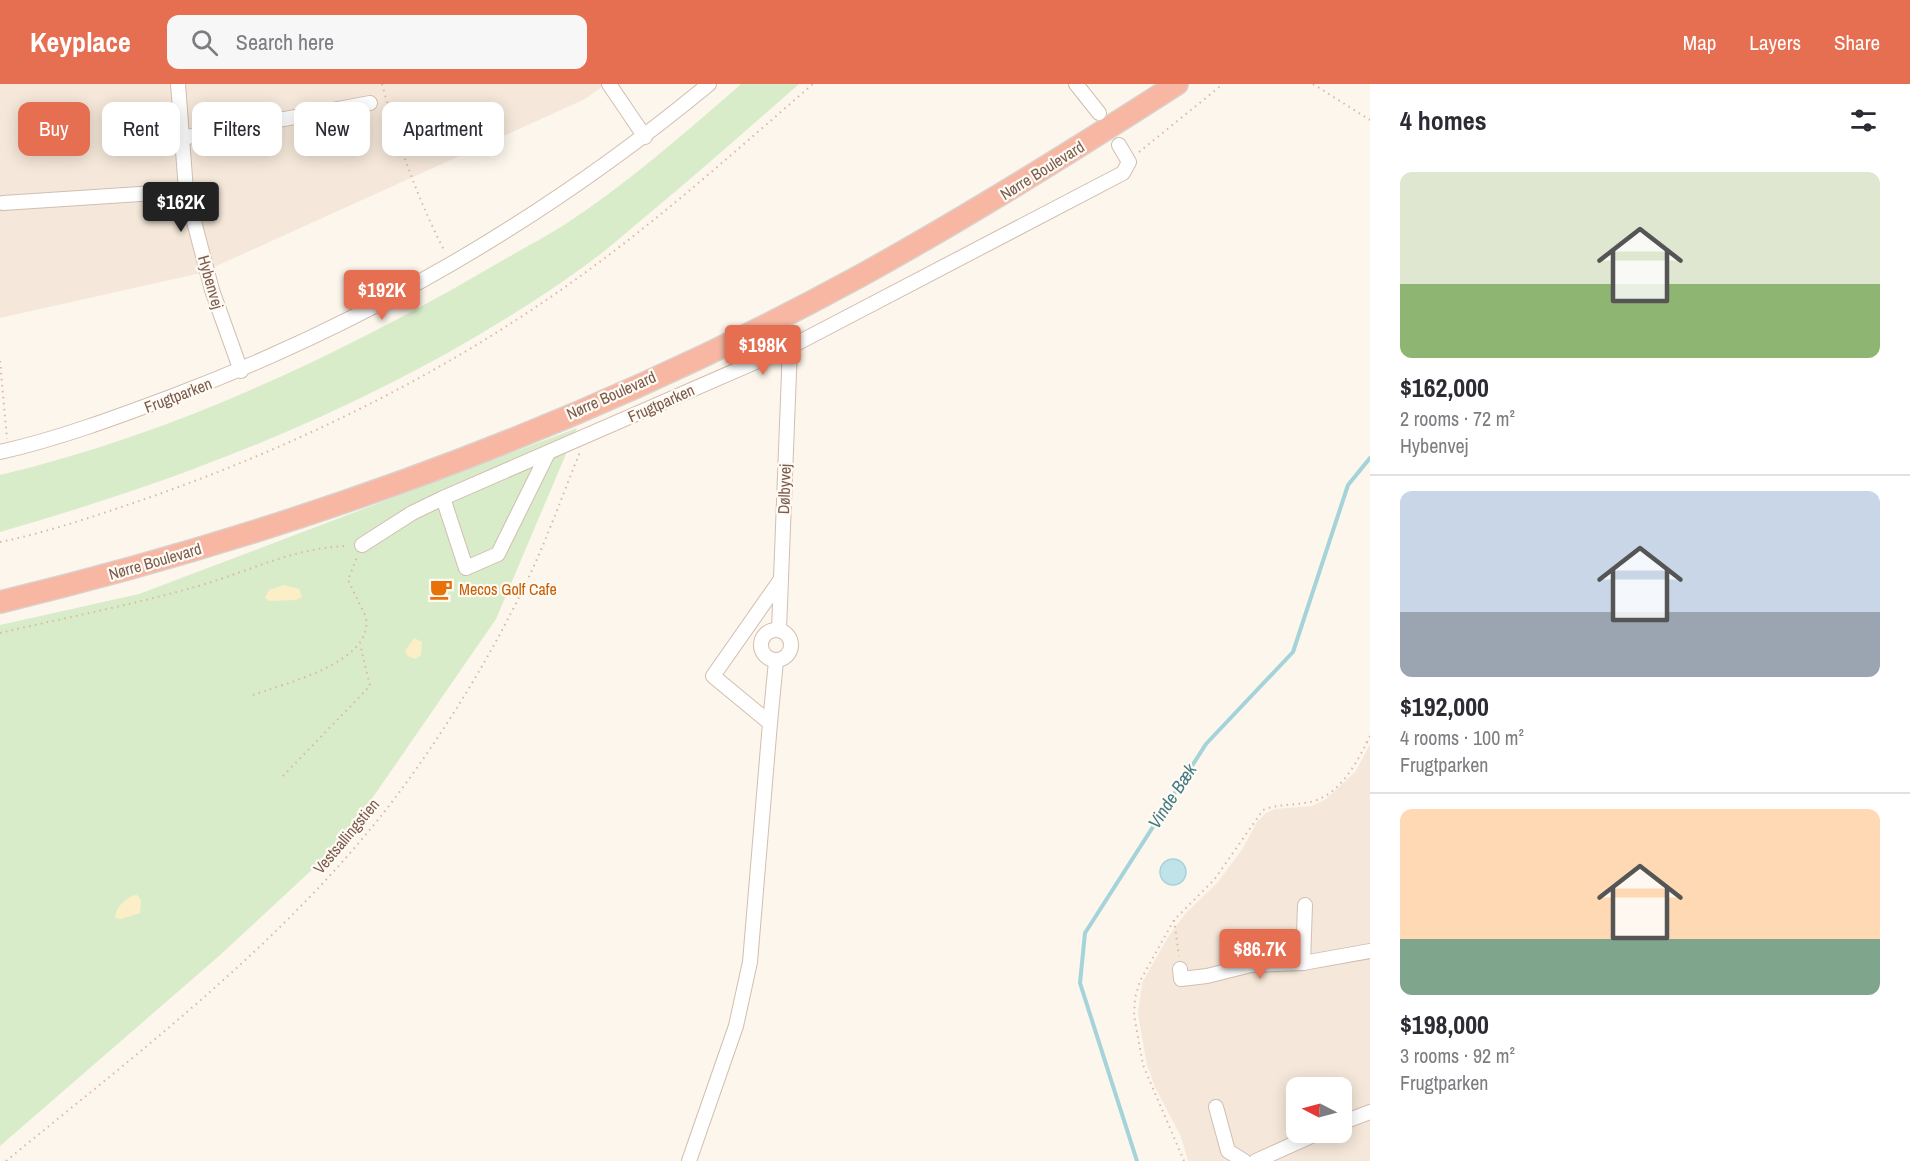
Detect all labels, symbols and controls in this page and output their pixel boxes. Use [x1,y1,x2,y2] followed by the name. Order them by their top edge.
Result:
[167,15,587,69] search box
[30,23,131,61] text: Keyplace
[188,26,221,59] icon: search
[236,27,334,57] text: Search here
[1683,28,1716,57] text: Map
[1749,28,1801,57] text: Layers
[1834,28,1880,57] text: Share
[18,102,90,156] chip: Buy
[102,102,180,156] chip: Rent
[192,102,282,156] chip: Filters
[294,102,370,156] chip: New
[382,102,504,156] chip: Apartment
[1400,103,1487,138] text: 4 homes
[1847,104,1880,137] icon: filters
[996,135,1088,205] street label: Nørre Boulevard
[139,182,223,233] pin: $162K
[157,188,205,215] text: $162K
[1586,211,1694,319] icon: home
[193,253,229,311] street label: Hybenvej
[340,270,424,321] pin: $192K
[358,276,406,303] text: $192K
[721,325,805,376] pin: $198K
[739,331,787,358] text: $198K
[563,366,659,424] street label: Nørre Boulevard
[1400,370,1489,405] text: $162,000
[141,372,215,418] street label: Frugtparken
[624,379,698,427] street label: Frugtparken
[1400,405,1515,432] text: 2 rooms · 72 m²
[1400,432,1468,459] text: Hybenvej
[772,463,796,515] street label: Dølbyvej
[1586,530,1694,638] icon: home
[106,537,204,585] street label: Nørre Boulevard
[428,576,454,602] cafe icon: Mecos Golf Cafe
[459,578,557,600] place label: Mecos Golf Cafe
[1400,689,1489,724] text: $192,000
[1400,724,1524,751] text: 4 rooms · 100 m²
[1400,751,1488,778] text: Frugtparken
[1142,758,1203,833] water label: Vinde Bæk
[308,794,384,878] street label: Vestsallingstien
[1586,848,1694,956] icon: home
[1211,929,1309,980] pin: $86.7K
[1234,935,1286,962] text: $86.7K
[1400,1007,1489,1042] text: $198,000
[1400,1042,1515,1069] text: 3 rooms · 92 m²
[1400,1069,1488,1096] text: Frugtparken
[1286,1077,1352,1143] north arrow
[1286,1077,1352,1143] map controls

